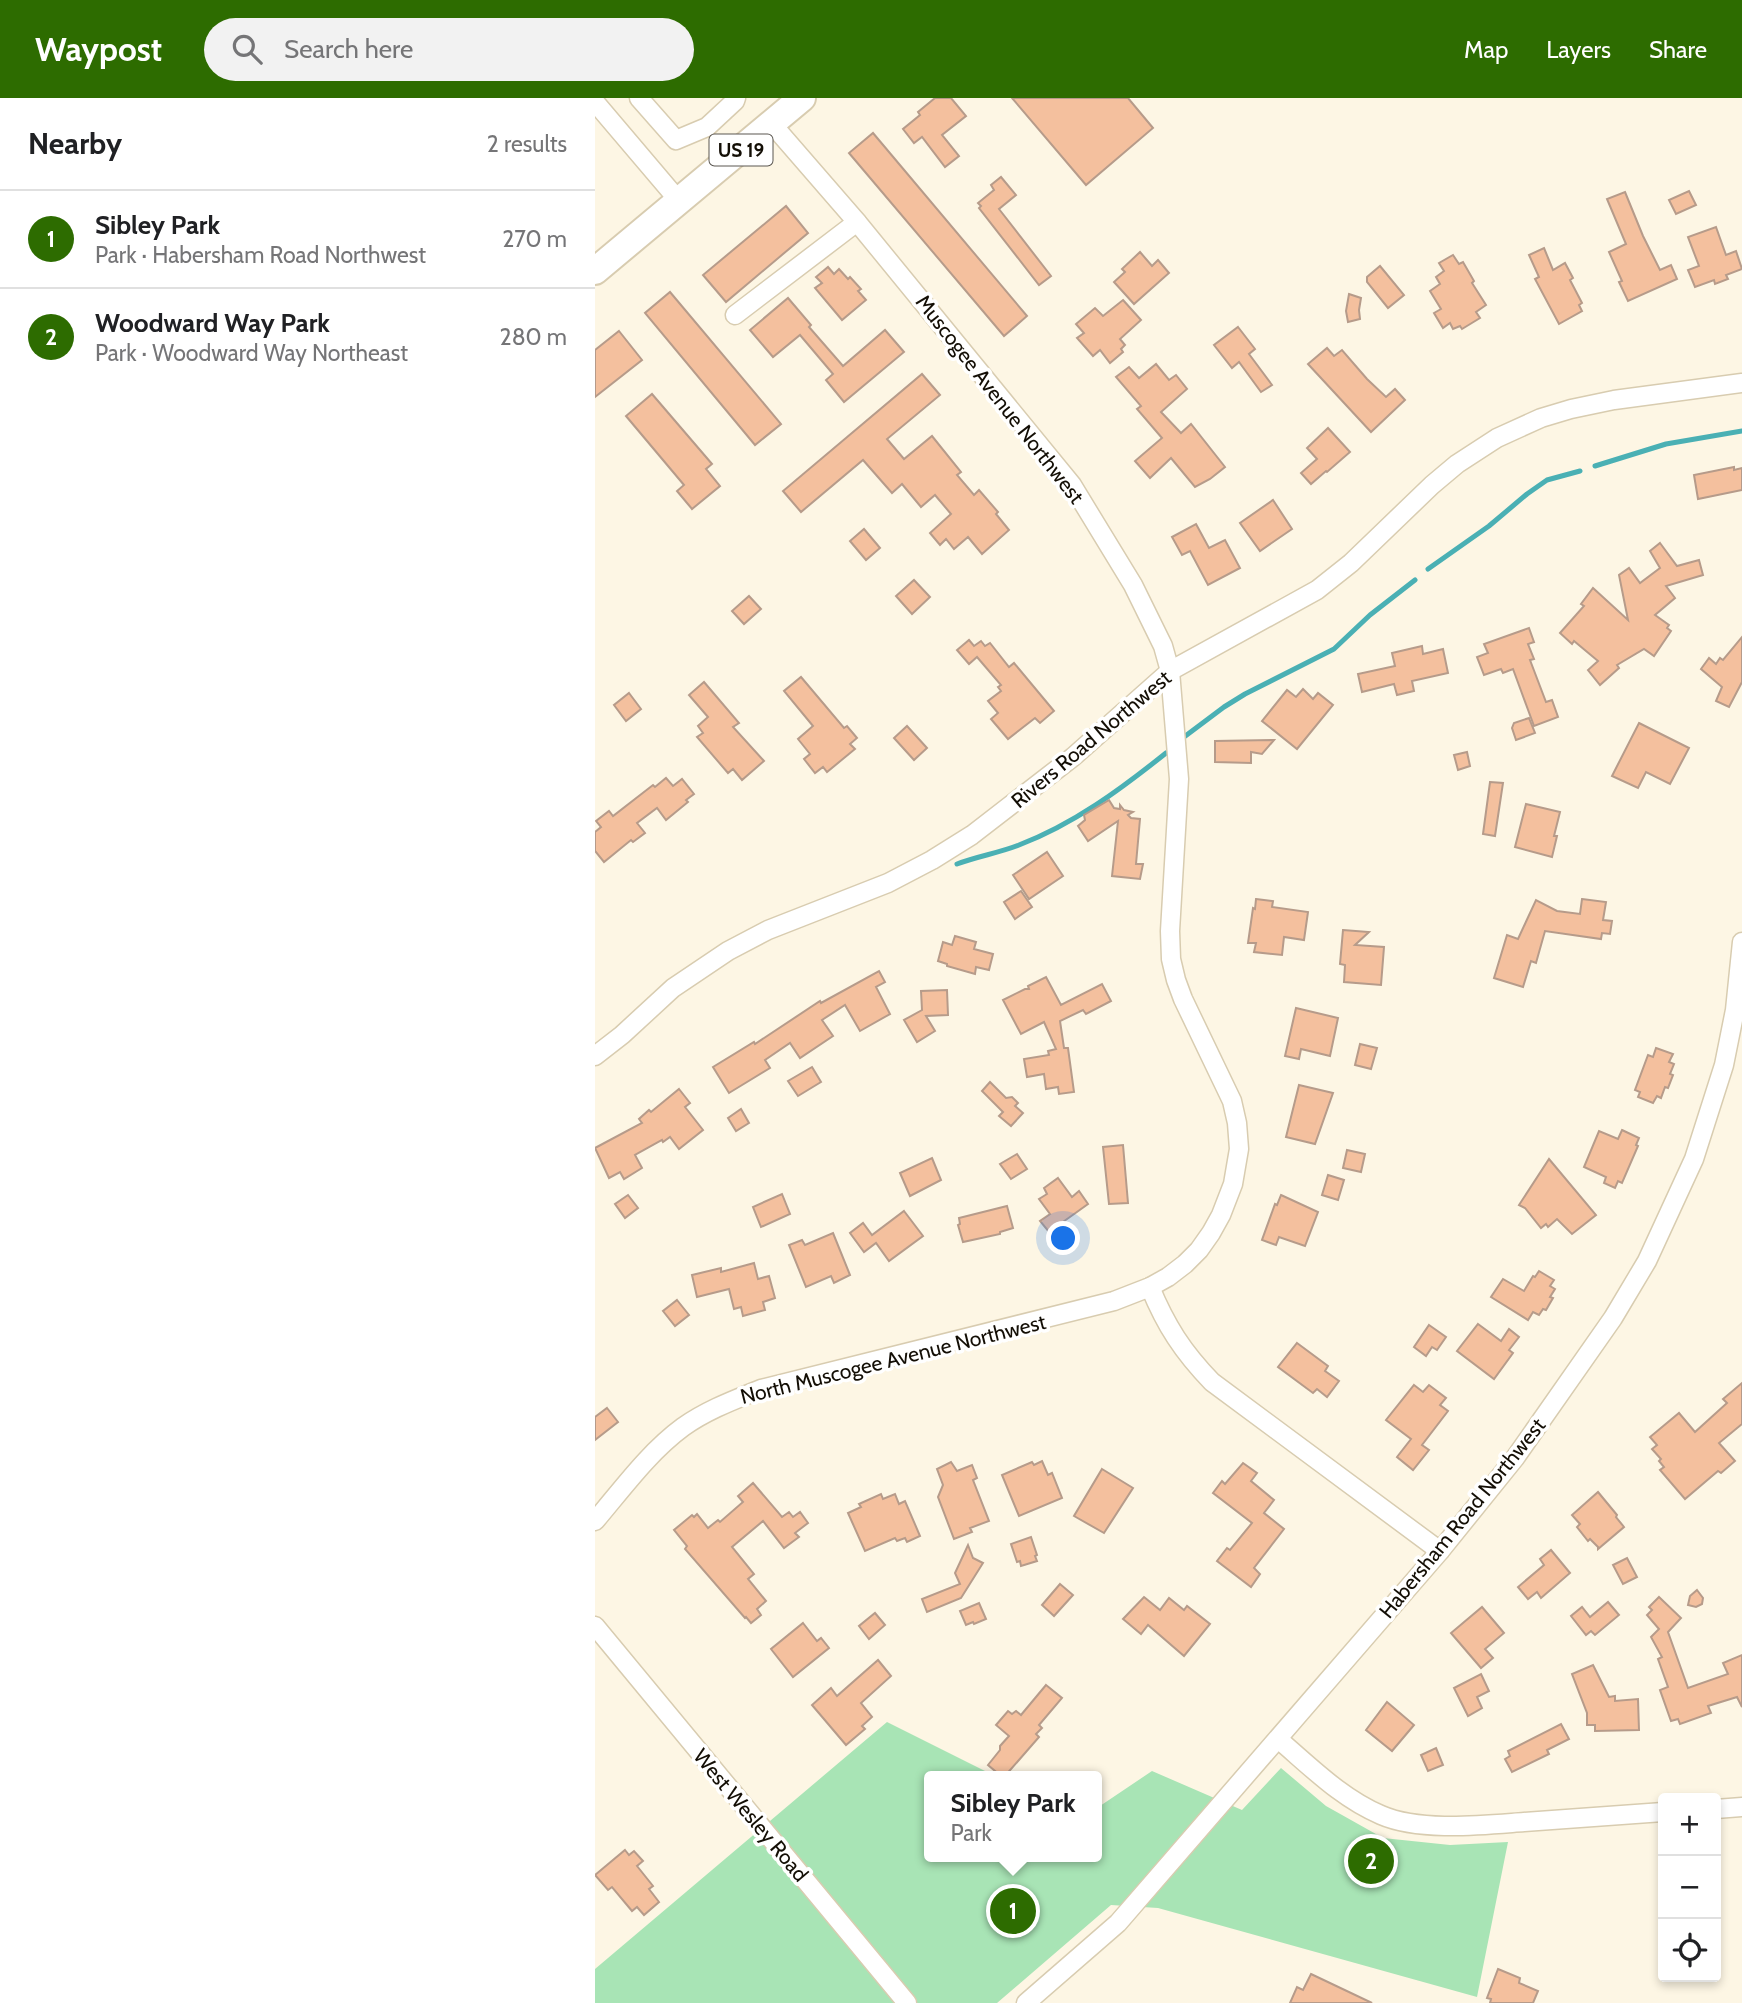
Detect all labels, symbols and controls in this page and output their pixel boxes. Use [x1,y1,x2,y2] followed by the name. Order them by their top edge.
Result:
[204,18,694,81] search box
[35,29,162,69] text: Waypost
[228,30,266,68] icon: search
[284,33,413,65] text: Search here
[1464,35,1508,64] text: Map
[1546,35,1611,64] text: Layers
[1649,35,1707,64] text: Share
[28,125,122,162] text: Nearby
[487,130,567,158] text: 2 results
[709,134,773,166] road number: US 19
[95,209,220,241] text: Sibley Park
[47,225,55,253] text: 1
[502,225,567,253] text: 270 m
[95,241,426,269] text: Park · Habersham Road Northwest
[911,290,1089,508] street label: Muscogee Avenue Northwest
[95,307,330,339] text: Woodward Way Park
[45,323,57,351] text: 2
[500,323,567,351] text: 280 m
[95,339,408,367] text: Park · Woodward Way Northeast
[1006,665,1176,813] street label: Rivers Road Northwest
[1046,1221,1080,1255] your location
[738,1309,1048,1409] street label: North Muscogee Avenue Northwest
[1374,1413,1550,1623] street label: Habersham Road Northwest
[688,1744,814,1886] street label: West Wesley Road
[924,1771,1102,1862] popup
[950,1787,1076,1819] text: Sibley Park
[1658,1793,1721,1982] map controls
[1658,1793,1721,1856] button: +
[950,1819,992,1847] text: Park
[1348,1835,1394,1887] pin: 2
[1658,1856,1721,1919] button: −
[990,1885,1036,1937] pin: 1
[1658,1919,1721,1982] button: locate

